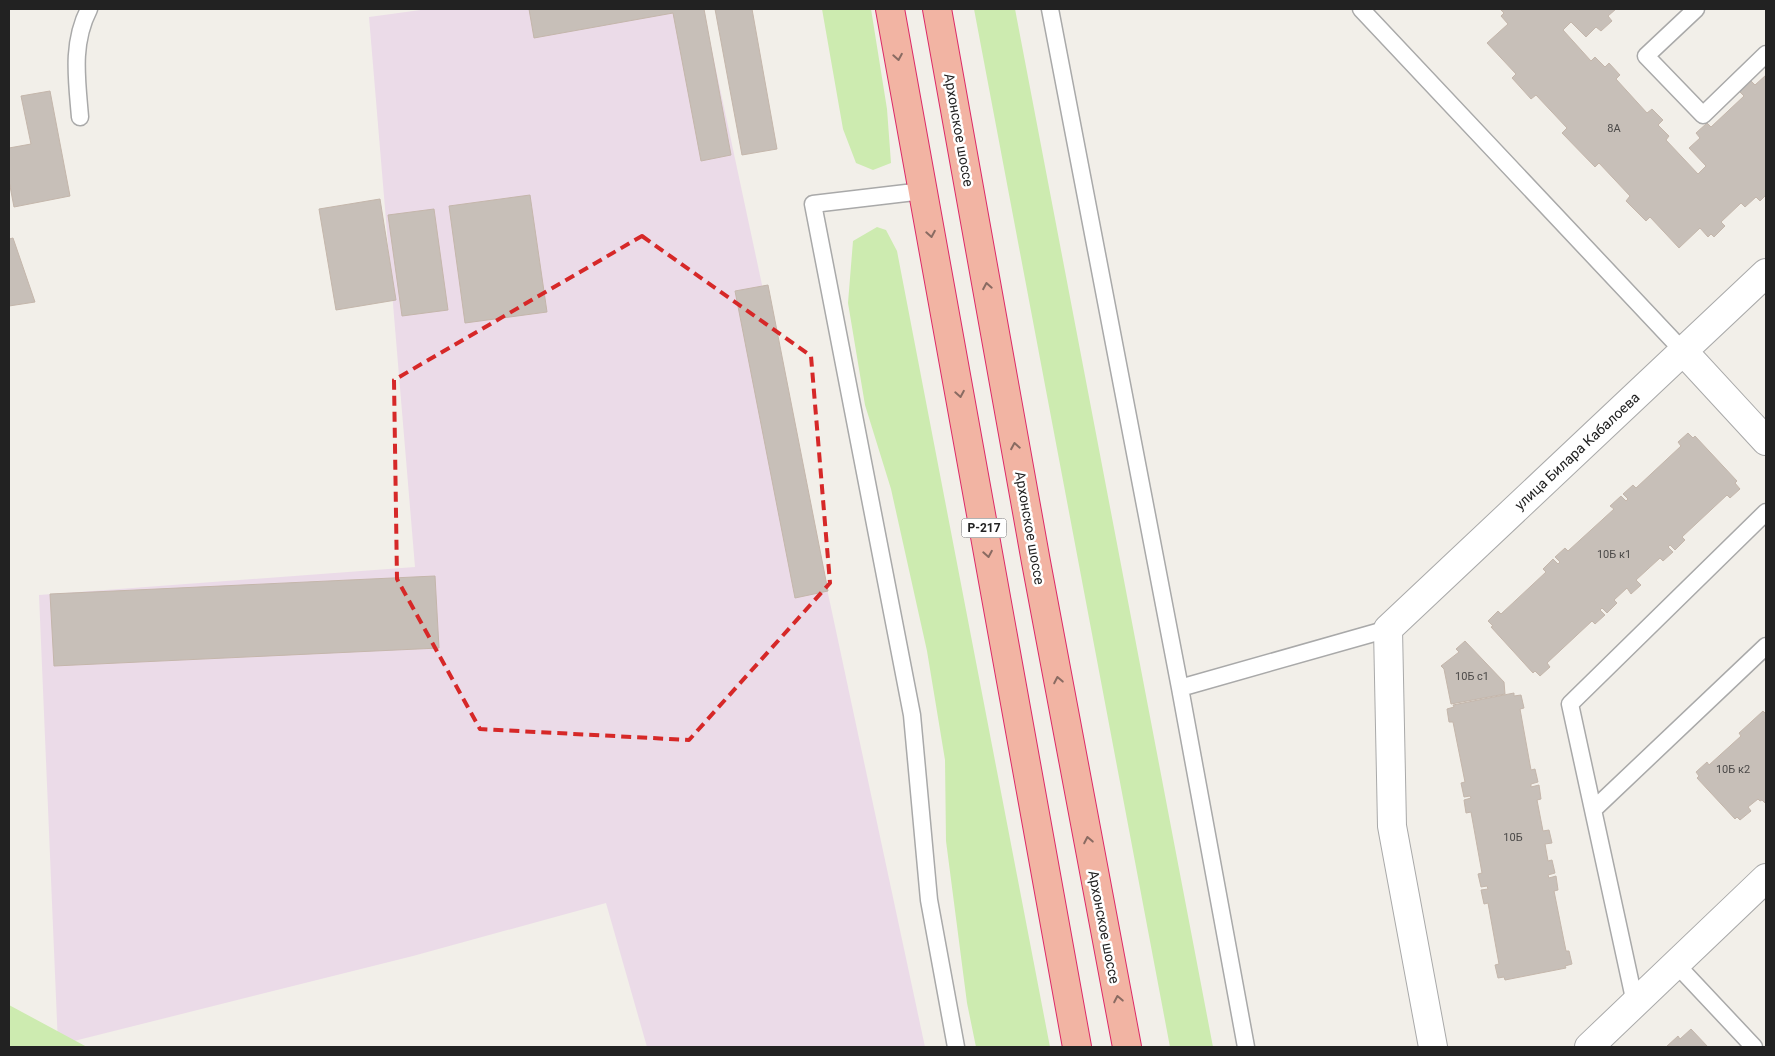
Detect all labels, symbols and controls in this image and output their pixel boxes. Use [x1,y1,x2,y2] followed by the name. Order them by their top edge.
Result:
[893,52,903,61] one-way arrow
[941,72,977,188] street label: Архонское шоссе
[1607,122,1622,135] house number: 8А
[925,229,935,238] one-way arrow
[982,281,992,290] one-way arrow
[954,389,964,398] one-way arrow
[1511,389,1643,513] street label: улица Билара Кабалоева
[1011,441,1021,450] one-way arrow
[1012,470,1048,586] street label: Архонское шоссе
[962,518,1006,538] road number: Р-217
[1597,548,1631,561] house number: 10Б к1
[983,549,993,558] one-way arrow
[1455,670,1489,683] house number: 10Б с1
[1053,675,1064,684] one-way arrow
[1716,763,1750,776] house number: 10Б к2
[1503,831,1523,844] house number: 10Б
[1083,835,1093,844] one-way arrow
[1085,869,1123,985] street label: Архонское шоссе
[1113,995,1123,1004] one-way arrow

